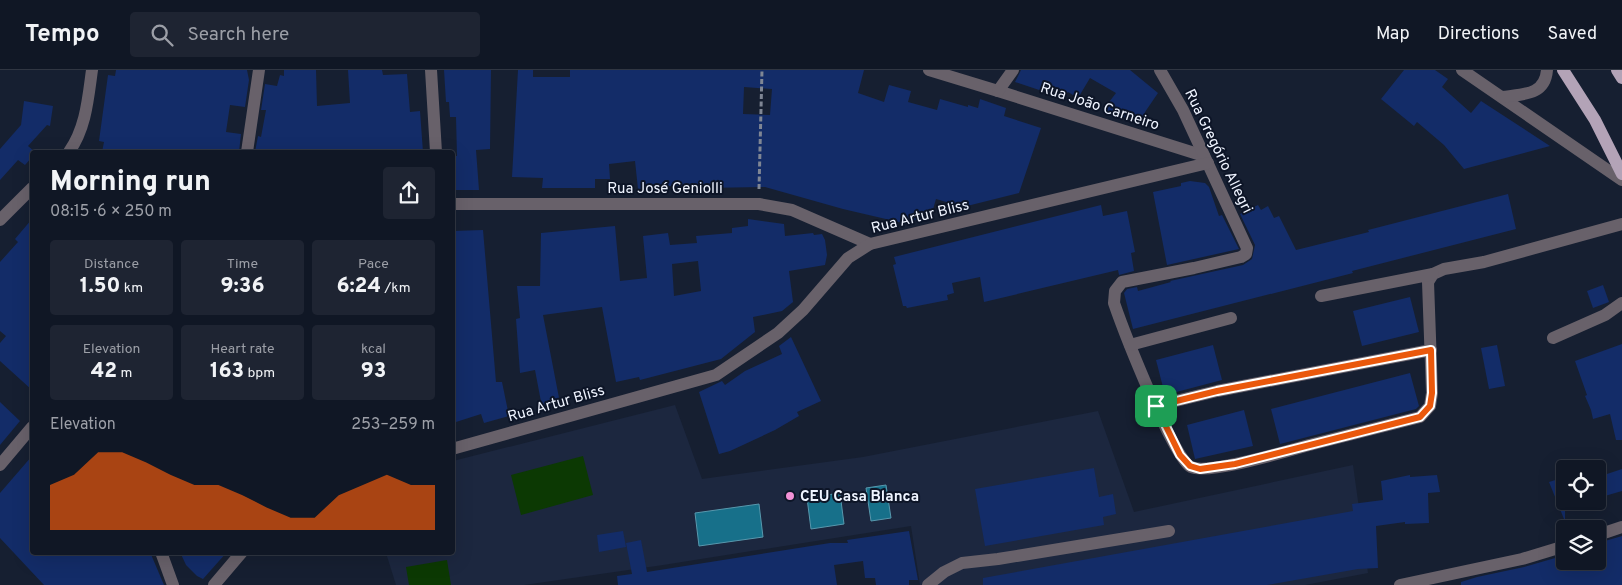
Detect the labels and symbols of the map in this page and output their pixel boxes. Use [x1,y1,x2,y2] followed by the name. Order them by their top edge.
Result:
[1038,79,1161,136] street label: Rua João Carneiro
[1179,86,1256,217] street label: Rua Gregório Allegri
[607,180,723,199] street label: Rua José Geniolli
[869,196,971,239] street label: Rua Artur Bliss
[506,381,607,427] street label: Rua Artur Bliss
[1135,385,1177,427] pin
[800,488,919,507] place label: CEU Casa Blanca
[784,490,796,502] marker: CEU Casa Blanca

